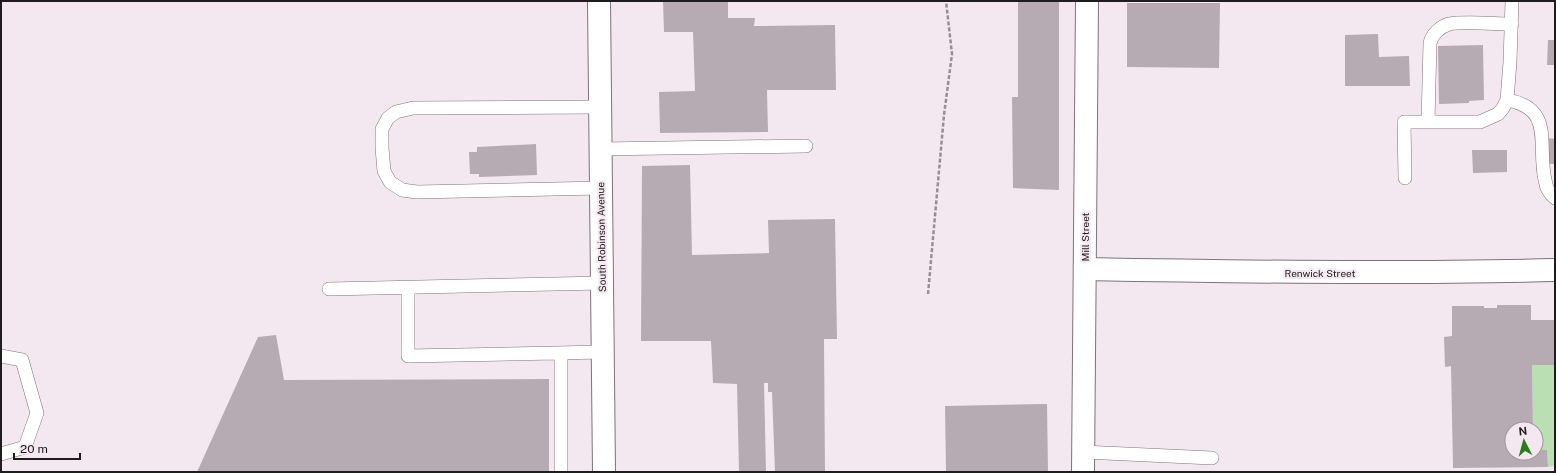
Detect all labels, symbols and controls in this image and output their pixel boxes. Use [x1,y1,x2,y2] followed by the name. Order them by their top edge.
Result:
[594,182,608,292] street label: South Robinson Avenue
[1079,212,1091,261] street label: Mill Street
[1285,267,1355,279] street label: Renwick Street
[1504,421,1544,461] north arrow
[1518,425,1528,437] text: N
[14,435,80,461] scale bar
[20,442,48,456] text: 20 m

